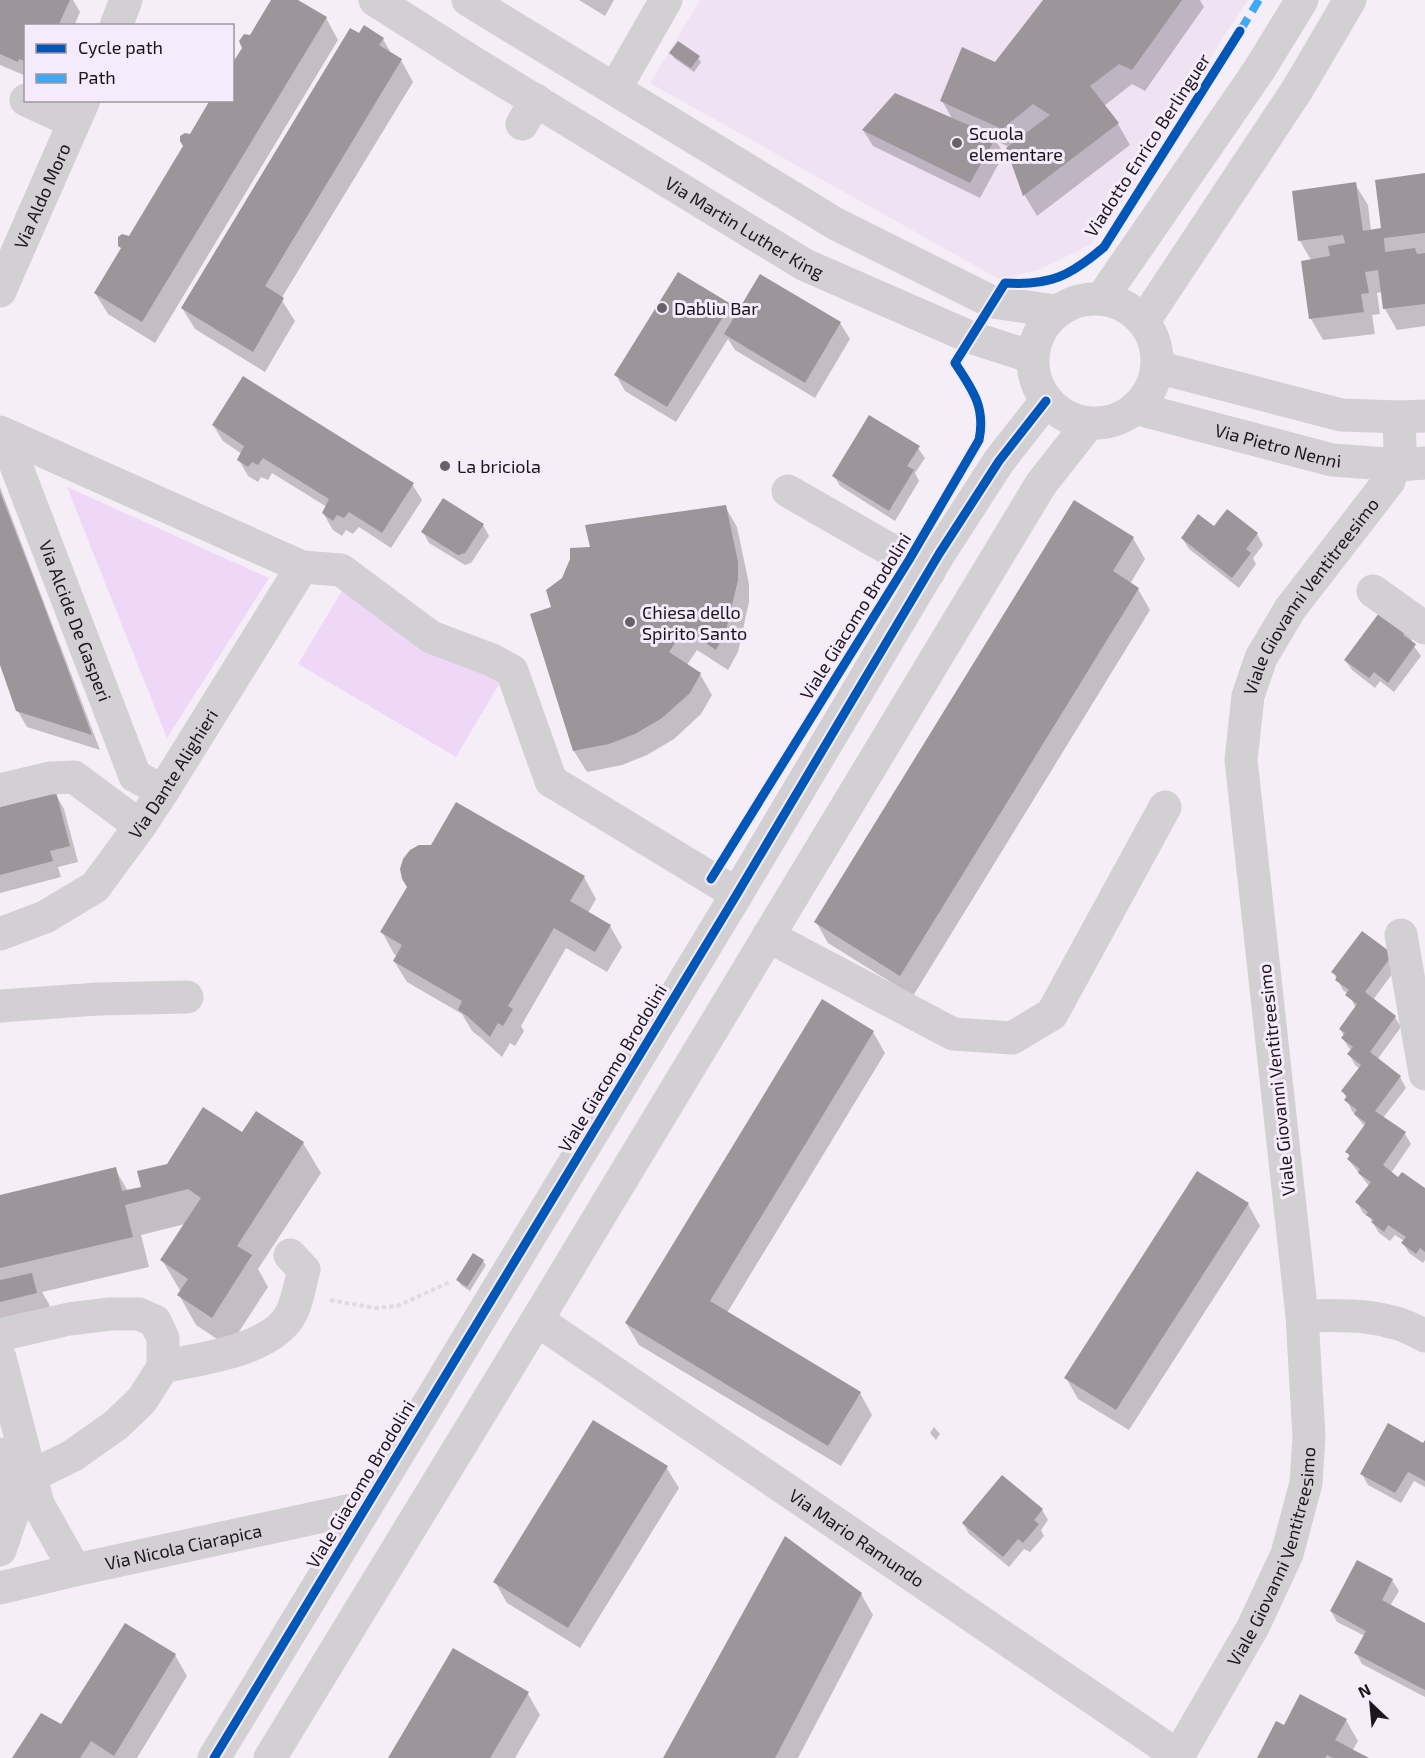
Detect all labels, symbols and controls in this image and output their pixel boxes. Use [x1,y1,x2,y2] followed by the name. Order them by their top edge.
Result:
[24,24,234,102] legend
[78,36,163,58] text: Cycle path
[1079,49,1215,241] street label: Viadotto Enrico Berlinguer
[78,66,116,88] text: Path
[969,122,1063,165] place label: Scuola elementare
[950,136,964,150] marker: Scuola elementare
[9,140,75,252] street label: Via Aldo Moro
[661,171,827,283] street label: Via Martin Luther King
[674,297,758,319] place label: Dabliu Bar
[655,301,669,315] marker: Dabliu Bar
[1212,419,1342,472] street label: Via Pietro Nenni
[457,455,541,477] place label: La briciola
[438,459,452,473] marker: La briciola
[1238,493,1383,698] street label: Viale Giovanni Ventitreesimo
[795,529,915,703] street label: Viale Giacomo Brodolini
[35,537,116,704] street label: Via Alcide De Gasperi
[642,601,747,644] place label: Chiesa dello Spirito Santo
[623,615,637,629] marker: Chiesa dello Spirito Santo
[124,705,222,843] street label: Via Dante Alighieri
[1253,963,1299,1197] street label: Viale Giovanni Ventitreesimo
[553,980,671,1156] street label: Viale Giacomo Brodolini
[301,1396,419,1572] street label: Viale Giacomo Brodolini
[1222,1446,1319,1670] street label: Viale Giovanni Ventitreesimo
[785,1484,929,1591] street label: Via Mario Ramundo
[103,1519,264,1574] street label: Via Nicola Ciarapica
[1341,1674,1401,1734] north arrow
[1355,1679,1374,1701] text: N

